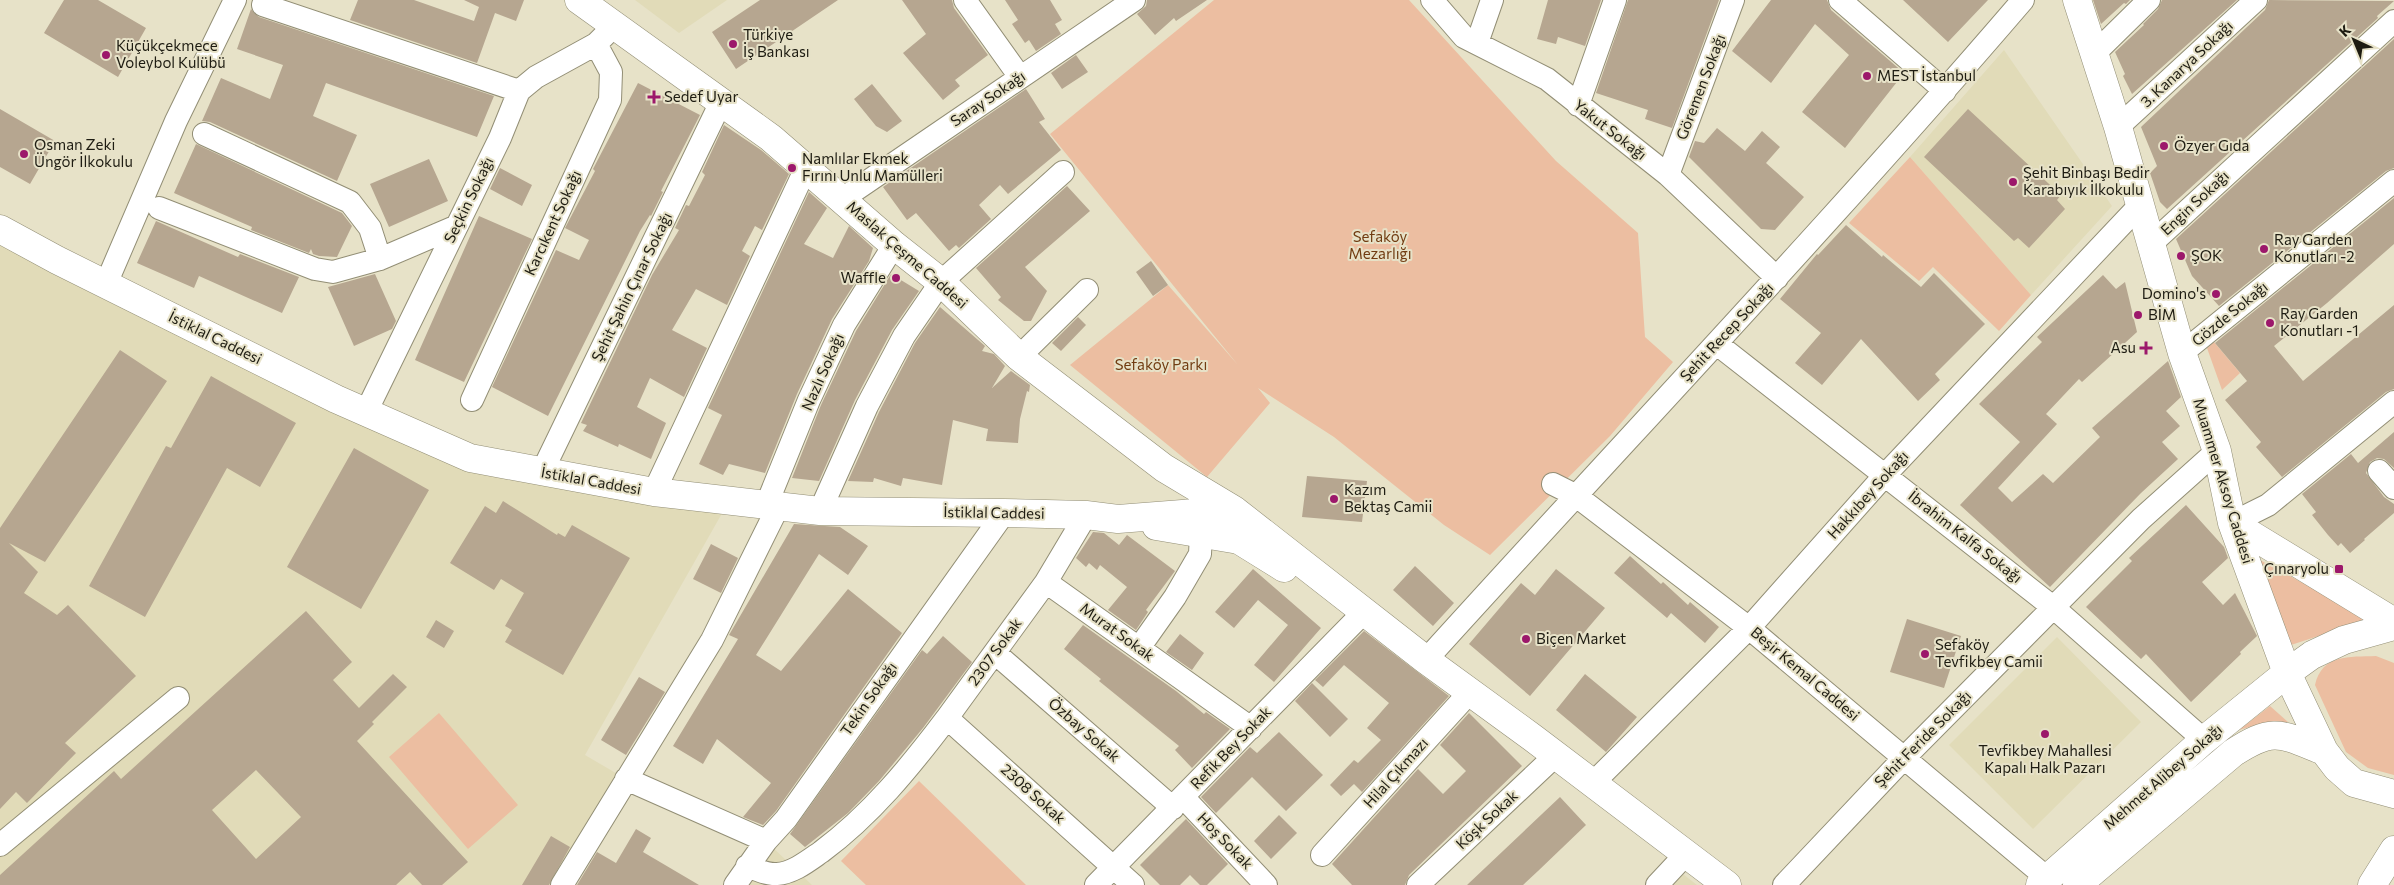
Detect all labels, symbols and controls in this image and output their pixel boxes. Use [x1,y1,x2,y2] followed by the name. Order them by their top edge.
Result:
[2329,15,2379,65] north arrow
[2137,16,2236,110] street label: 3. Kanarya Sokağı
[2335,21,2354,40] text: K
[743,25,810,60] place label: Türkiye İş Bankası
[1672,31,1729,142] street label: Göremen Sokağı
[116,36,226,71] place label: Küçükçekmece Voleybol Kulübü
[727,38,739,50] marker: Türkiye İş Bankası
[100,49,112,61] marker: Küçükçekmece Voleybol Kulübü
[1877,66,1976,84] place label: MEST İstanbul
[947,67,1028,130] street label: Saray Sokağı
[1861,70,1873,82] marker: MEST İstanbul
[664,87,738,105] place label: Sedef Uyar
[648,91,660,103] marker: Sedef Uyar
[1571,95,1651,163] street label: Yakut Sokağı
[34,135,133,170] place label: Osman Zeki Üngör İlkokulu
[2174,136,2249,154] place label: Özyer Gıda
[2158,140,2170,152] marker: Özyer Gıda
[18,148,30,160] marker: Osman Zeki Üngör İlkokulu
[802,149,943,184] place label: Namlılar Ekmek Fırını Unlu Mamülleri
[440,154,497,245] street label: Seçkin Sokağı
[786,162,798,174] marker: Namlılar Ekmek Fırını Unlu Mamülleri
[2023,163,2150,198] place label: Şehit Binbaşı Bedir Karabıyık İlkokulu
[2156,166,2232,238] street label: Engin Sokağı
[520,167,584,278] street label: Karcıkent Sokağı
[2007,176,2019,188] marker: Şehit Binbaşı Bedir Karabıyık İlkokulu
[843,197,972,312] street label: Maslak Çeşme Caddesi
[587,209,675,364] street label: Şehit Şahin Çınar Sokağı
[1348,227,1412,262] park label: Sefaköy Mezarlığı
[2274,230,2355,265] place label: Ray Garden Konutları -2
[2258,243,2270,255] marker: Ray Garden Konutları -2
[2191,246,2222,264] place label: ŞOK
[2175,250,2187,262] marker: ŞOK
[840,268,886,286] place label: Waffle
[890,272,902,284] marker: Waffle
[2188,277,2271,349] street label: Gözde Sokağı
[1676,278,1777,384] street label: Şehit Recep Sokağı
[2142,284,2206,302] place label: Domino's
[2210,288,2222,300] marker: Domino's
[2280,304,2359,339] place label: Ray Garden Konutları -1
[2148,305,2176,323] place label: BİM
[166,307,265,367] street label: İstiklal Caddesi
[2132,309,2144,321] marker: BİM
[2264,317,2276,329] marker: Ray Garden Konutları -1
[797,330,847,413] street label: Nazlı Sokağı
[2110,338,2136,356] place label: Asu
[2140,342,2152,354] marker: Asu
[1115,355,1207,373] park label: Sefaköy Parkı
[2190,396,2258,566] street label: Muammer Aksoy Caddesi
[1823,447,1911,542] street label: Hakkıbey Sokağı
[540,462,643,498] street label: İstiklal Caddesi
[1344,480,1432,515] place label: Kazım Bektaş Camii
[1905,486,2026,586] street label: İbrahim Kalfa Sokağı
[1328,493,1340,505] marker: Kazım Bektaş Camii
[943,502,1045,522] street label: İstiklal Caddesi
[2264,559,2329,577] place label: Çınaryolu
[2333,563,2345,575] marker: Çınaryolu
[1077,598,1158,664] street label: Murat Sokak
[964,614,1025,689] street label: 2307 Sokak
[1748,623,1864,724] street label: Beşir Kemal Caddesi
[1536,629,1626,647] place label: Biçen Market
[1520,633,1532,645] marker: Biçen Market
[1935,635,2043,670] place label: Sefaköy Tevfikbey Camii
[1919,648,1931,660] marker: Sefaköy Tevfikbey Camii
[836,658,900,739] street label: Tekin Sokağı
[1870,686,1974,790] street label: Şehit Feride Sokağı
[1045,693,1124,765] street label: Özbay Sokak
[1186,702,1274,792] street label: Refik Bey Sokak
[2099,720,2226,833] street label: Mehmet Alibey Sokağı
[2039,728,2051,740] marker: Tevfikbey Mahallesi Kapalı Halk Pazarı
[1359,734,1431,811] street label: Hilal Çıkmazı
[1978,741,2112,776] place label: Tevfikbey Mahallesi Kapalı Halk Pazarı
[998,760,1070,827] street label: 2308 Sokak
[1452,786,1521,852] street label: Köşk Sokak
[1194,808,1257,872] street label: Hoş Sokak

